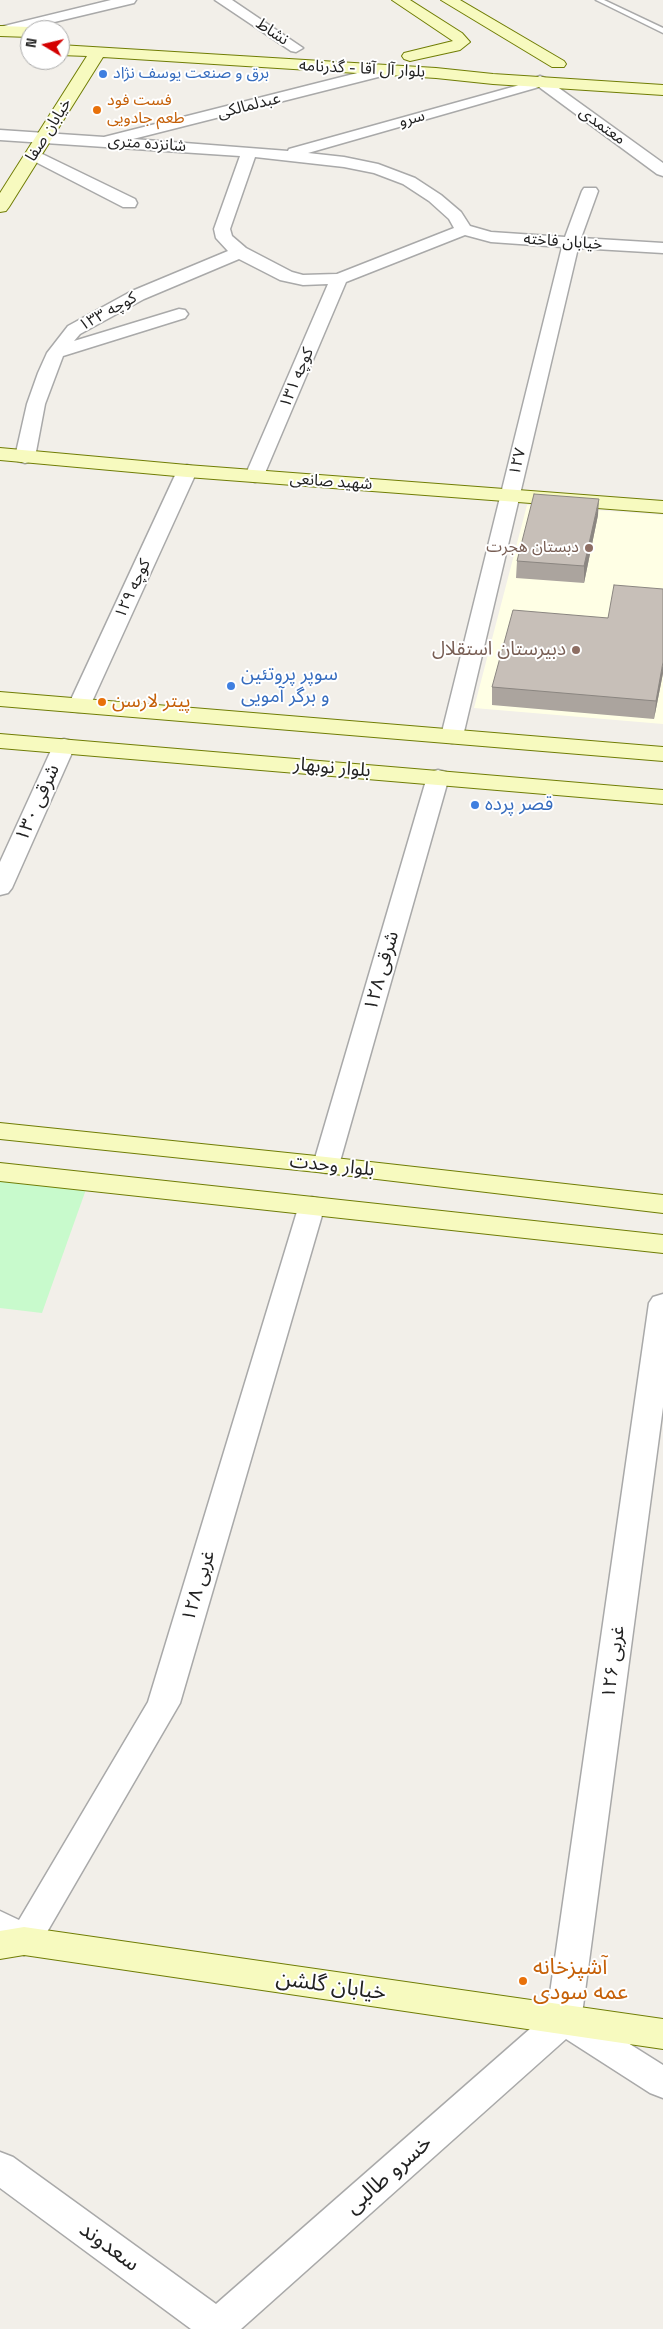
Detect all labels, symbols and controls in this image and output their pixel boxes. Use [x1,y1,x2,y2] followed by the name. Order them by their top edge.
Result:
[252,14,292,50] street label: نشاط
[20,20,70,70] north arrow
[22,37,41,49] text: N
[299,56,425,82] street label: بلوار آل آقا - گذرنامه
[113,64,269,84] place label: برق و صنعت یوسف نژاد
[97,68,109,80] marker: برق و صنعت یوسف نژاد
[216,89,282,123] street label: عبدلمالکی
[107,91,185,129] place label: فست فود طعم جادویی
[22,95,76,165] street label: خیابان صفا
[575,103,629,149] street label: معتمدی
[91,104,103,116] marker: فست فود طعم جادویی
[397,106,427,132] street label: سرو
[107,132,187,156] street label: شانزده متری
[523,230,603,254] street label: خیابان فاخته
[76,288,140,336] street label: کوچه ۱۳۳
[276,345,318,411] street label: کوچه ۱۳۱
[505,446,531,478] street label: ۱۲۷
[289,470,373,494] street label: شهید صانعی
[486,538,579,558] place label: دبستان هجرت
[583,542,595,554] marker: دبستان هجرت
[111,556,155,622] street label: کوچه ۱۲۹
[432,639,566,661] place label: دبیرستان استقلال
[570,644,582,656] marker: دبیرستان استقلال
[241,664,338,708] place label: سوپر پروتئین و برگر آمویی
[225,680,237,692] marker: سوپر پروتئین و برگر آمویی
[112,691,190,713] place label: پیتر لارسن
[96,696,108,708] marker: پیتر لارسن
[292,753,372,783] street label: بلوار نوبهار
[11,761,65,845] street label: ۱۳۰ شرقی
[485,794,553,816] place label: قصر پرده
[469,799,481,811] marker: قصر پرده
[360,929,404,1013] street label: ۱۲۸ شرقی
[289,1150,375,1182] street label: بلوار وحدت
[177,1548,221,1624] street label: ۱۲۸ غربی
[598,1624,630,1700] street label: ۱۲۶ غربی
[533,1955,628,2006] place label: آشپزخانه عمه سودی
[274,1965,388,2007] street label: خیابان گلشن
[517,1975,529,1987] marker: آشپزخانه عمه سودی
[340,2130,438,2220] street label: خسرو طالبی
[74,2216,144,2278] street label: سعدوند

